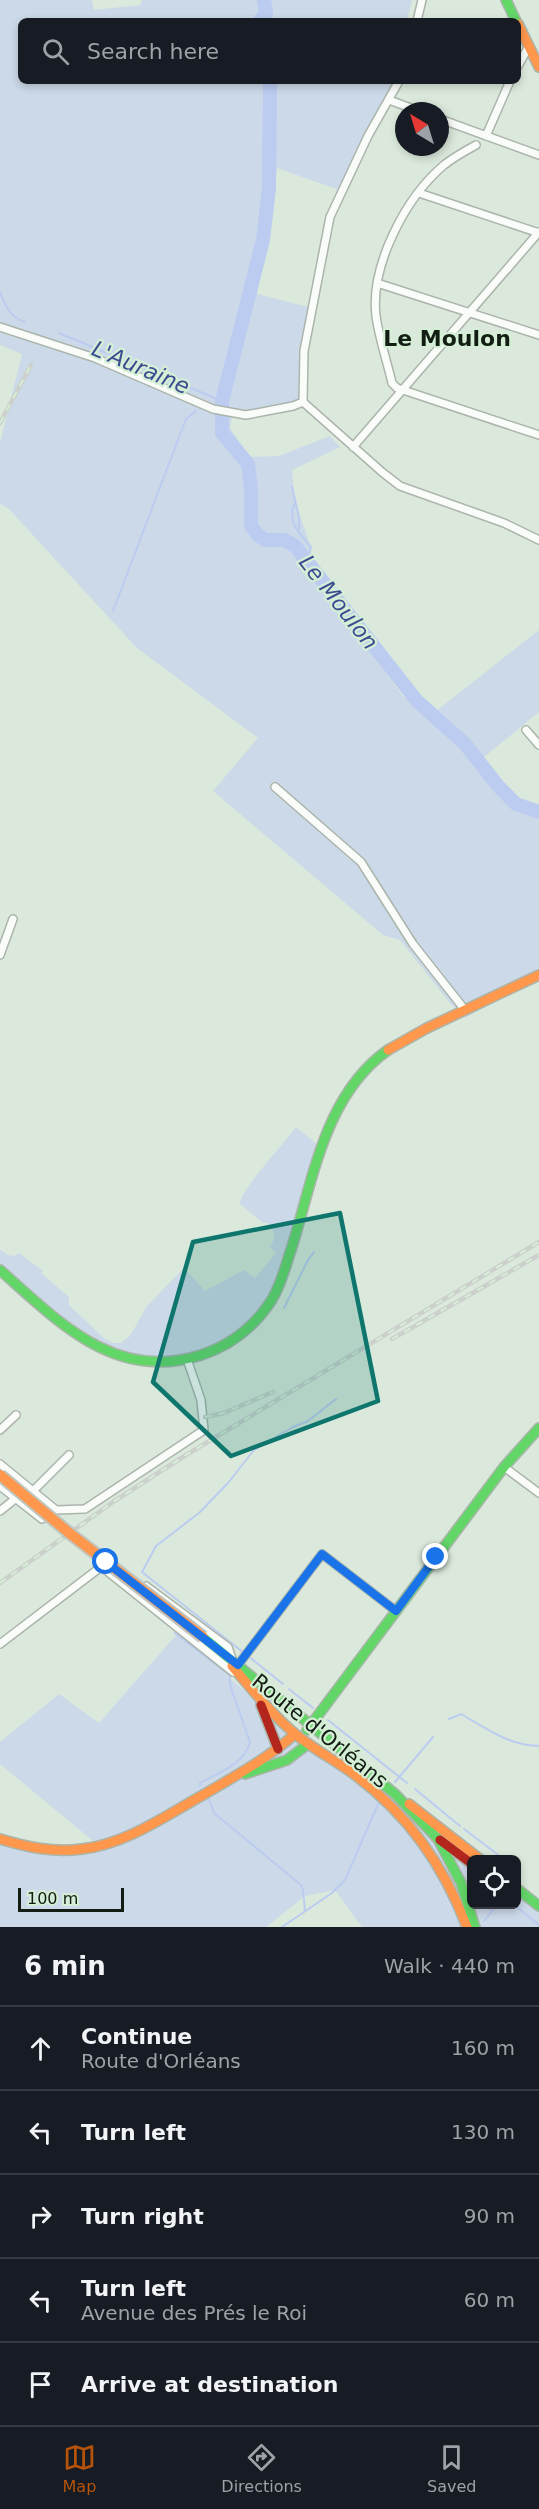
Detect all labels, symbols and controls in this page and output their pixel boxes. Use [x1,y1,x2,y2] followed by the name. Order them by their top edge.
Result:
[18,18,521,84] search box
[39,35,72,68] icon: search
[87,39,219,64] text: Search here
[395,102,449,156] north arrow
[383,326,511,351] district label: Le Moulon
[88,336,193,399] water label: L'Auraine
[294,550,383,654] water label: Le Moulon
[422,1543,448,1569] route end
[92,1548,118,1574] route start
[247,1669,393,1793] street label: Route d'Orléans
[467,1855,521,1909] map controls
[467,1855,521,1909] button: locate
[18,1885,124,1912] scale bar
[27,1889,78,1908] text: 100 m
[24,1951,106,1981] text: 6 min
[384,1954,515,1978] text: Walk · 440 m
[81,2024,192,2049] text: Continue
[24,2032,57,2065] icon: ahead
[451,2036,515,2060] text: 160 m
[81,2049,241,2073] text: Route d'Orléans
[24,2116,57,2149] icon: left
[81,2120,186,2145] text: Turn left
[451,2120,515,2144] text: 130 m
[24,2200,57,2233] icon: right
[81,2204,204,2229] text: Turn right
[464,2204,515,2228] text: 90 m
[81,2276,186,2301] text: Turn left
[24,2284,57,2317] icon: left
[464,2288,515,2312] text: 60 m
[81,2301,307,2325] text: Avenue des Prés le Roi
[24,2368,57,2401] icon: arrive
[81,2372,338,2397] text: Arrive at destination
[63,2441,96,2496] tab: Map
[221,2441,302,2496] tab: Directions
[427,2441,476,2496] tab: Saved

